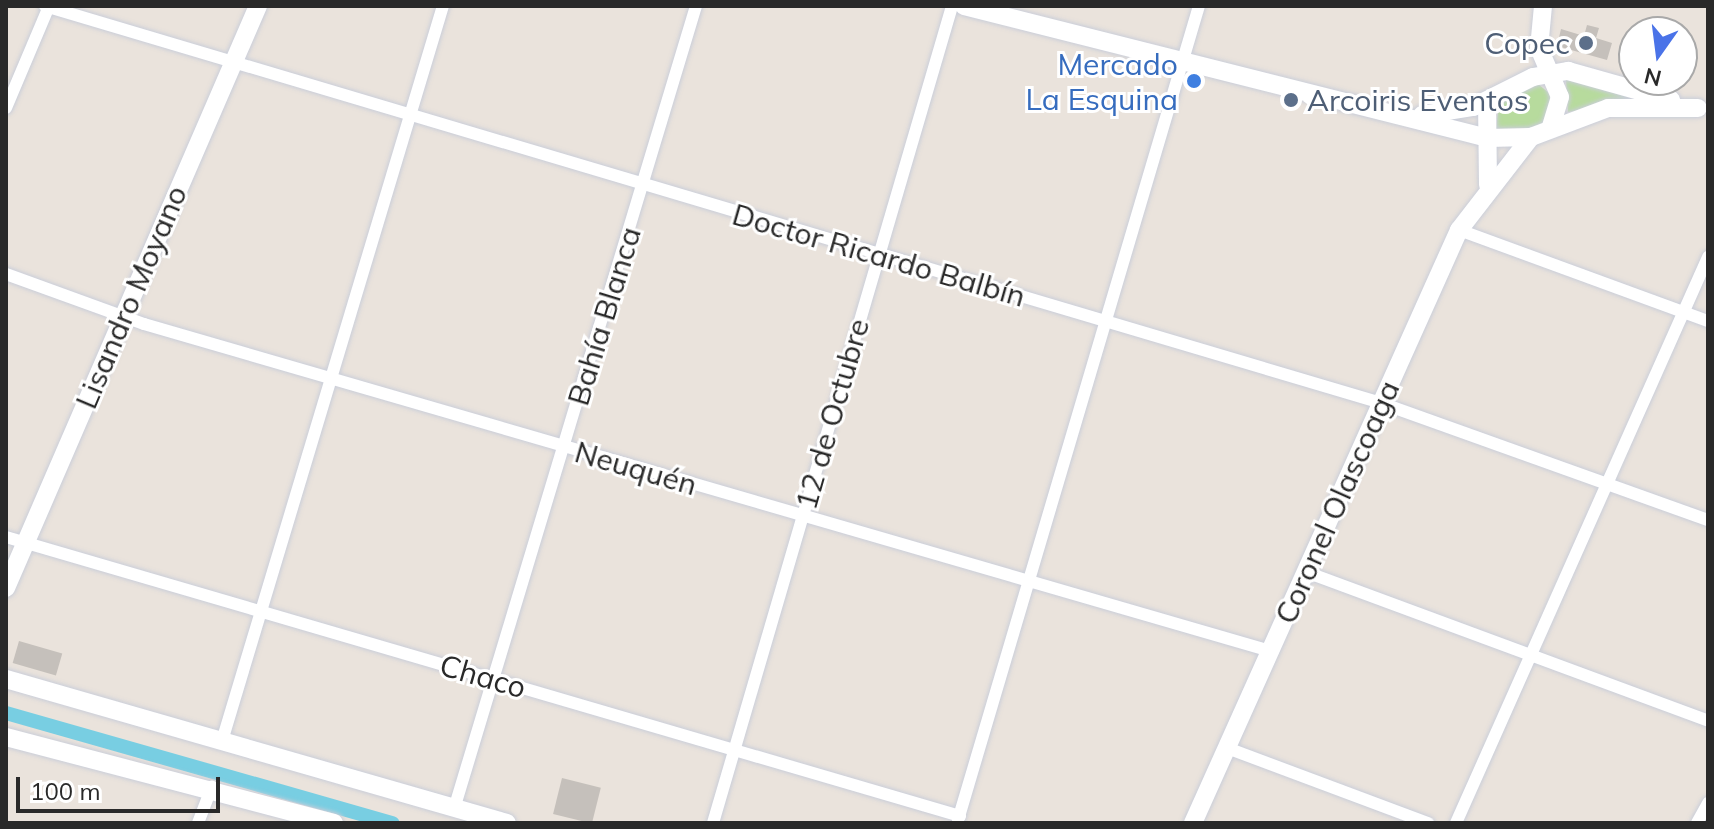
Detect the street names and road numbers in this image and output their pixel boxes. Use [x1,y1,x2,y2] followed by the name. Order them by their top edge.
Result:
[68,180,194,414] street label: Lisandro Moyano
[728,196,1030,314] street label: Doctor Ricardo Balbín
[560,222,648,410] street label: Bahía Blanca
[788,314,876,514] street label: 12 de Octubre
[1267,375,1407,629] street label: Coronel Olascoaga
[571,433,701,503] street label: Neuquén
[436,647,530,705] street label: Chaco

